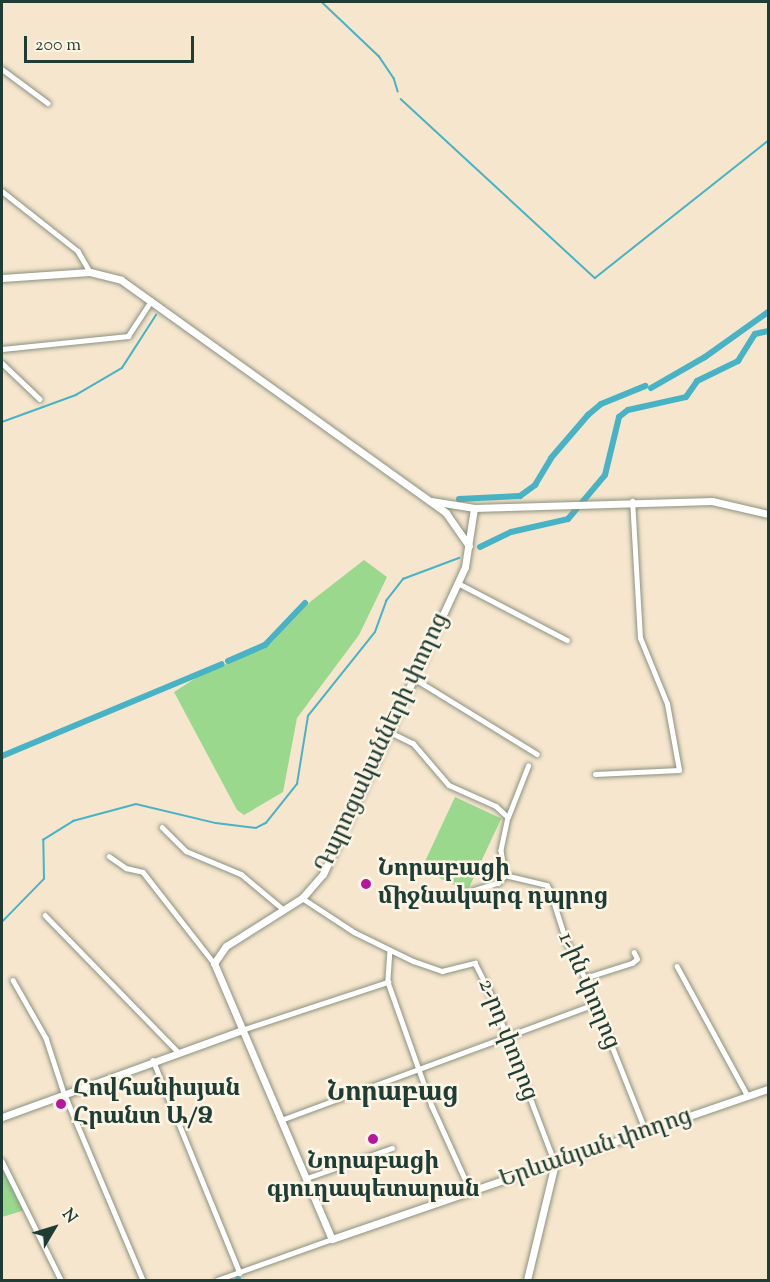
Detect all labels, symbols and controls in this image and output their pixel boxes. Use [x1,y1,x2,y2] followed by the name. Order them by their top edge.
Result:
[27,24,196,62] scale bar
[35,33,81,59] text: 200 m
[310,609,456,877] street label: Դպրոցականների փողոց
[378,856,608,912] place label: Նորաբացի միջնակարգ դպրոց
[359,877,373,891] marker: Նորաբացի միջնակարգ դպրոց
[550,928,626,1054] street label: 1-ին փողոց
[470,975,544,1105] street label: 2-րդ փողոց
[73,1076,240,1132] place label: Հովհանիսյան Հրանտ Ա/Ձ
[327,1078,459,1110] district label: Նորաբաց
[54,1097,68,1111] marker: Հովհանիսյան Հրանտ Ա/Ձ
[496,1103,696,1195] street label: Երևանյան փողոց
[366,1132,380,1146] marker: Նորաբացի գյուղապետարան
[266,1149,480,1205] place label: Նորաբացի գյուղապետարան
[24,1198,84,1258] north arrow
[56,1204,82,1229] text: N

